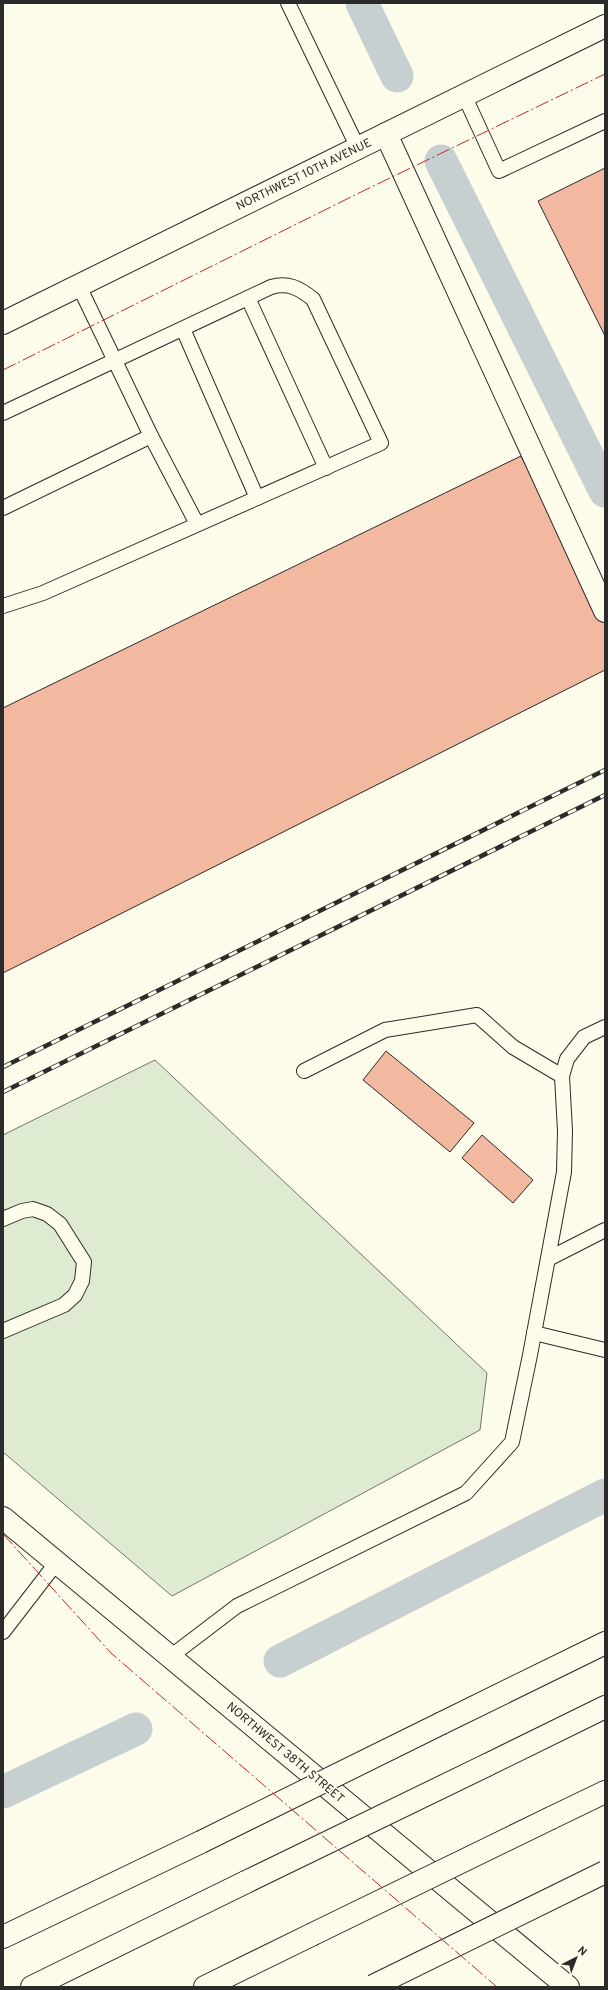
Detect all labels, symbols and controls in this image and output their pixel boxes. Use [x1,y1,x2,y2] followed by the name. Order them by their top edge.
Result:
[234,135,374,215] street label: NORTHWEST 10TH AVENUE
[223,1699,347,1807] street label: NORTHWEST 38TH STREET
[556,1938,596,1978] north arrow
[574,1943,590,1959] text: N

